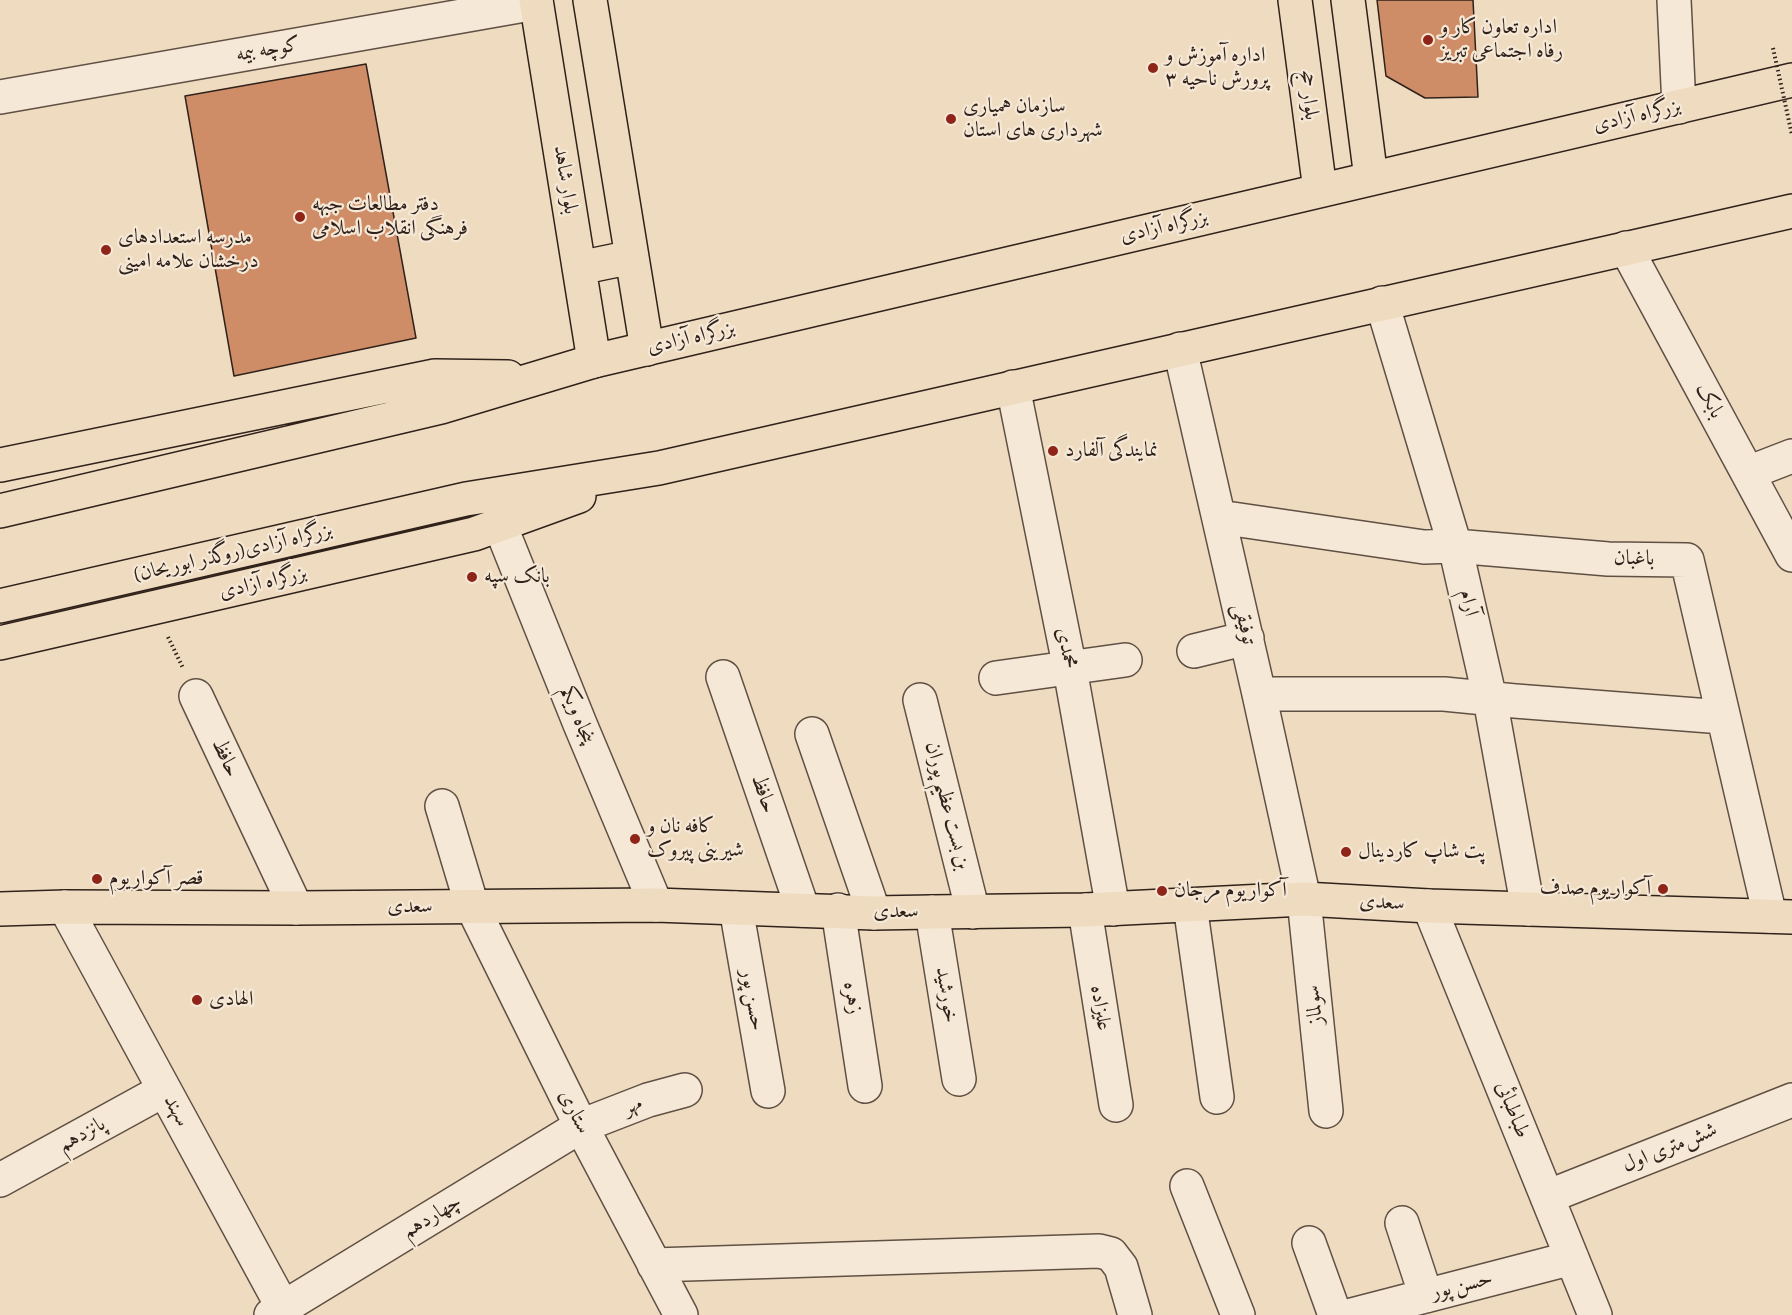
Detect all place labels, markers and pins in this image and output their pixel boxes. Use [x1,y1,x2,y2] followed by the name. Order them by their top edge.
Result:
[1440,15,1563,65] place label: اداره تعاون کار و رفاه اجتماعی تبریز
[1421,33,1435,47] marker: اداره تعاون کار و رفاه اجتماعی تبریز
[1165,43,1269,93] place label: اداره آموزش و پرورش ناحیه ۳
[1146,61,1160,75] marker: اداره آموزش و پرورش ناحیه ۳
[963,94,1103,144] place label: سازمان همیاری شهرداری های استان
[944,112,958,126] marker: سازمان همیاری شهرداری های استان
[312,192,468,242] place label: دفتر مطالعات جبهه فرهنگی انقلاب اسلامی
[293,210,307,224] marker: دفتر مطالعات جبهه فرهنگی انقلاب اسلامی
[118,225,259,275] place label: مدرسه استعدادهای درخشان علامه امینی
[99,243,113,257] marker: مدرسه استعدادهای درخشان علامه امینی
[1065,438,1158,464] place label: نمایندگی آلفارد
[1046,444,1060,458] marker: نمایندگی آلفارد
[484,564,550,590] place label: بانک سپه
[465,570,479,584] marker: بانک سپه
[647,814,744,864] place label: کافه نان و شیرینی پیروک
[628,832,642,846] marker: کافه نان و شیرینی پیروک
[1358,839,1486,865] place label: پت شاپ کاردینال
[1339,845,1353,859] marker: پت شاپ کاردینال
[109,866,204,892] place label: قصر آکواریوم
[90,872,104,886] marker: قصر آکواریوم
[1540,876,1651,902] place label: آکواریوم صدف
[1174,878,1287,904] place label: آکواریوم مرجان
[1656,882,1670,896] marker: آکواریوم صدف
[1155,884,1169,898] marker: آکواریوم مرجان
[209,987,254,1013] place label: الهادی
[190,993,204,1007] marker: الهادی

